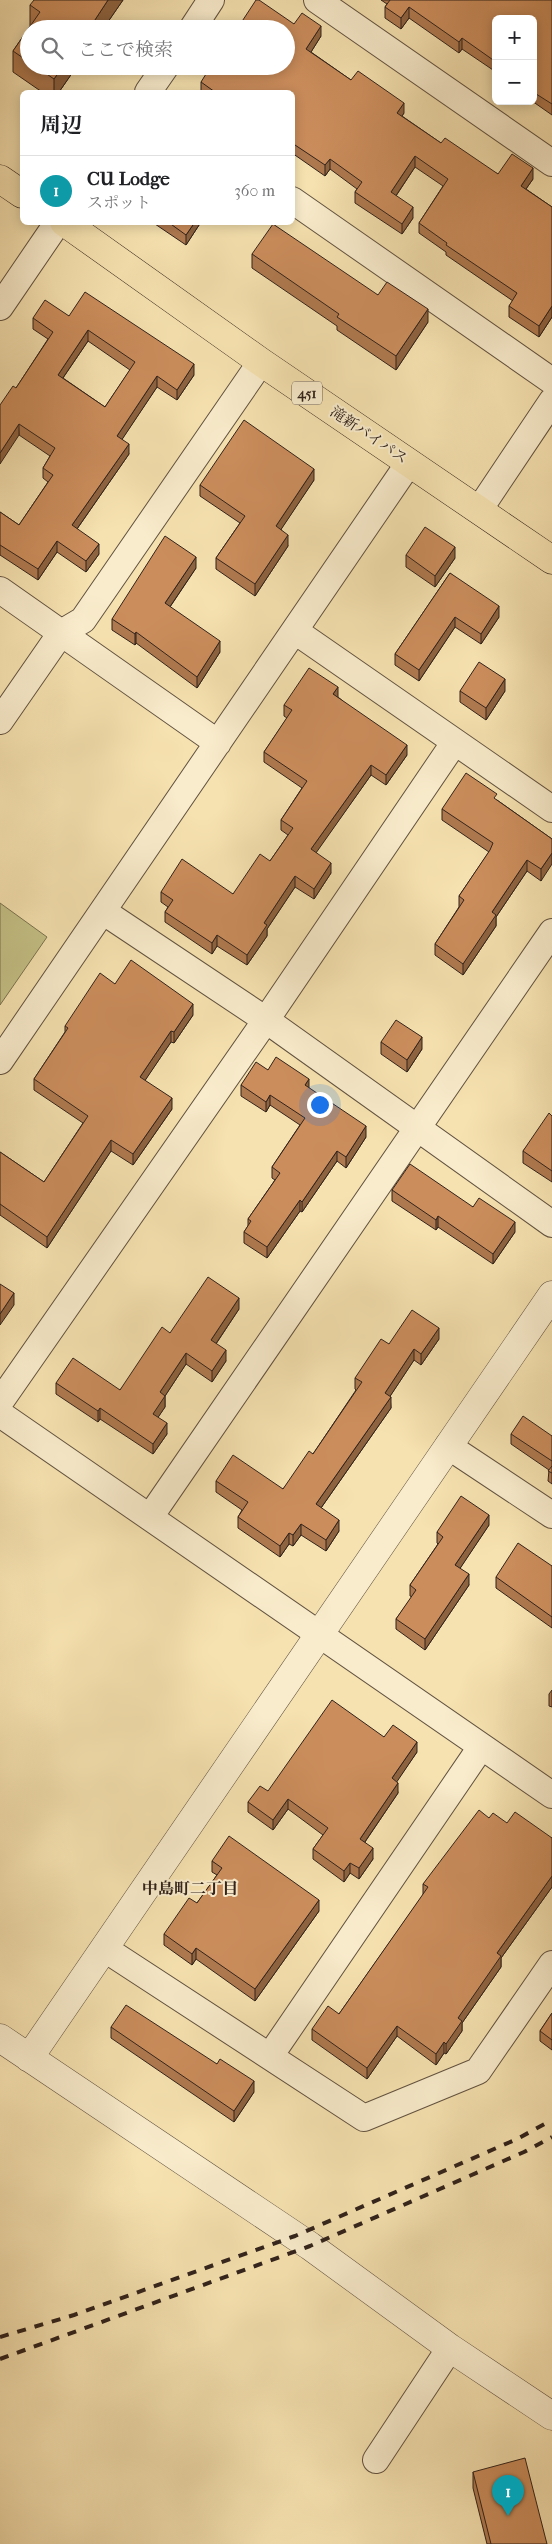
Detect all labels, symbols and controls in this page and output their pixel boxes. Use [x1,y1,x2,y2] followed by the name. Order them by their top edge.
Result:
[492,15,537,105] map controls
[492,15,537,60] button: +
[20,20,295,75] search box
[38,34,66,62] icon: search
[78,39,173,61] text: ここで検索
[492,60,537,105] button: −
[40,113,82,137] text: 周辺
[87,168,170,190] text: CU Lodge
[53,181,59,200] text: 1
[234,181,275,200] text: 360 m
[87,193,151,212] text: スポット
[292,382,322,404] road number: 451
[327,402,411,468] street label: 滝新バイパス
[307,1092,333,1118] your location
[142,1879,238,1898] district label: 中島町二丁目
[492,2475,524,2516] pin: 1

